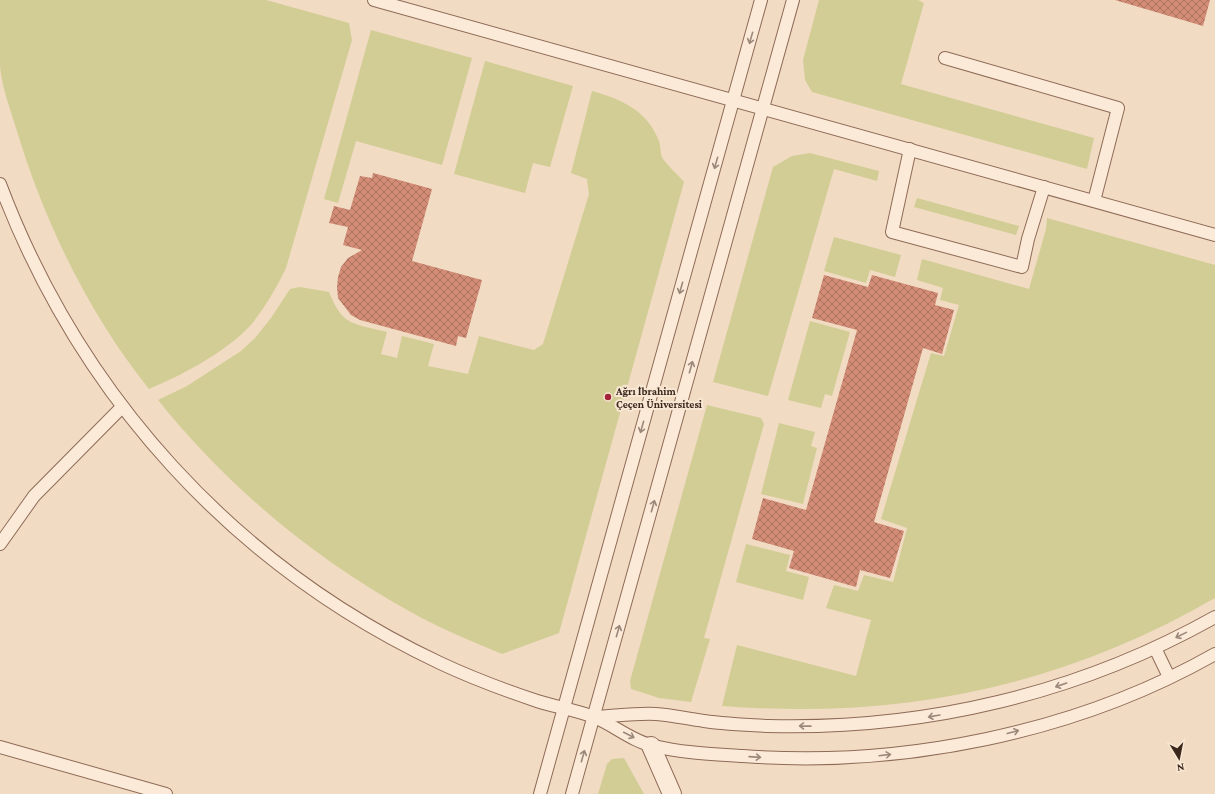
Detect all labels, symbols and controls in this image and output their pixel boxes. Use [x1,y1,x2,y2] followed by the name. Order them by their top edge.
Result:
[747,31,754,44] one-way arrow
[712,156,719,169] one-way arrow
[677,281,684,294] one-way arrow
[688,361,695,374] one-way arrow
[615,385,703,410] place label: Ağrı İbrahim Çeçen Üniversitesi
[603,392,613,402] marker: Ağrı İbrahim Çeçen Üniversitesi
[638,420,646,433] one-way arrow
[649,500,657,513] one-way arrow
[615,625,622,638] one-way arrow
[1175,632,1187,640] one-way arrow
[1054,682,1067,689] one-way arrow
[928,712,941,720] one-way arrow
[799,722,812,730] one-way arrow
[1006,728,1019,736] one-way arrow
[622,732,634,739] one-way arrow
[1159,738,1199,778] north arrow
[580,750,587,763] one-way arrow
[878,751,891,758] one-way arrow
[748,754,761,761] one-way arrow
[1176,761,1185,774] text: N

